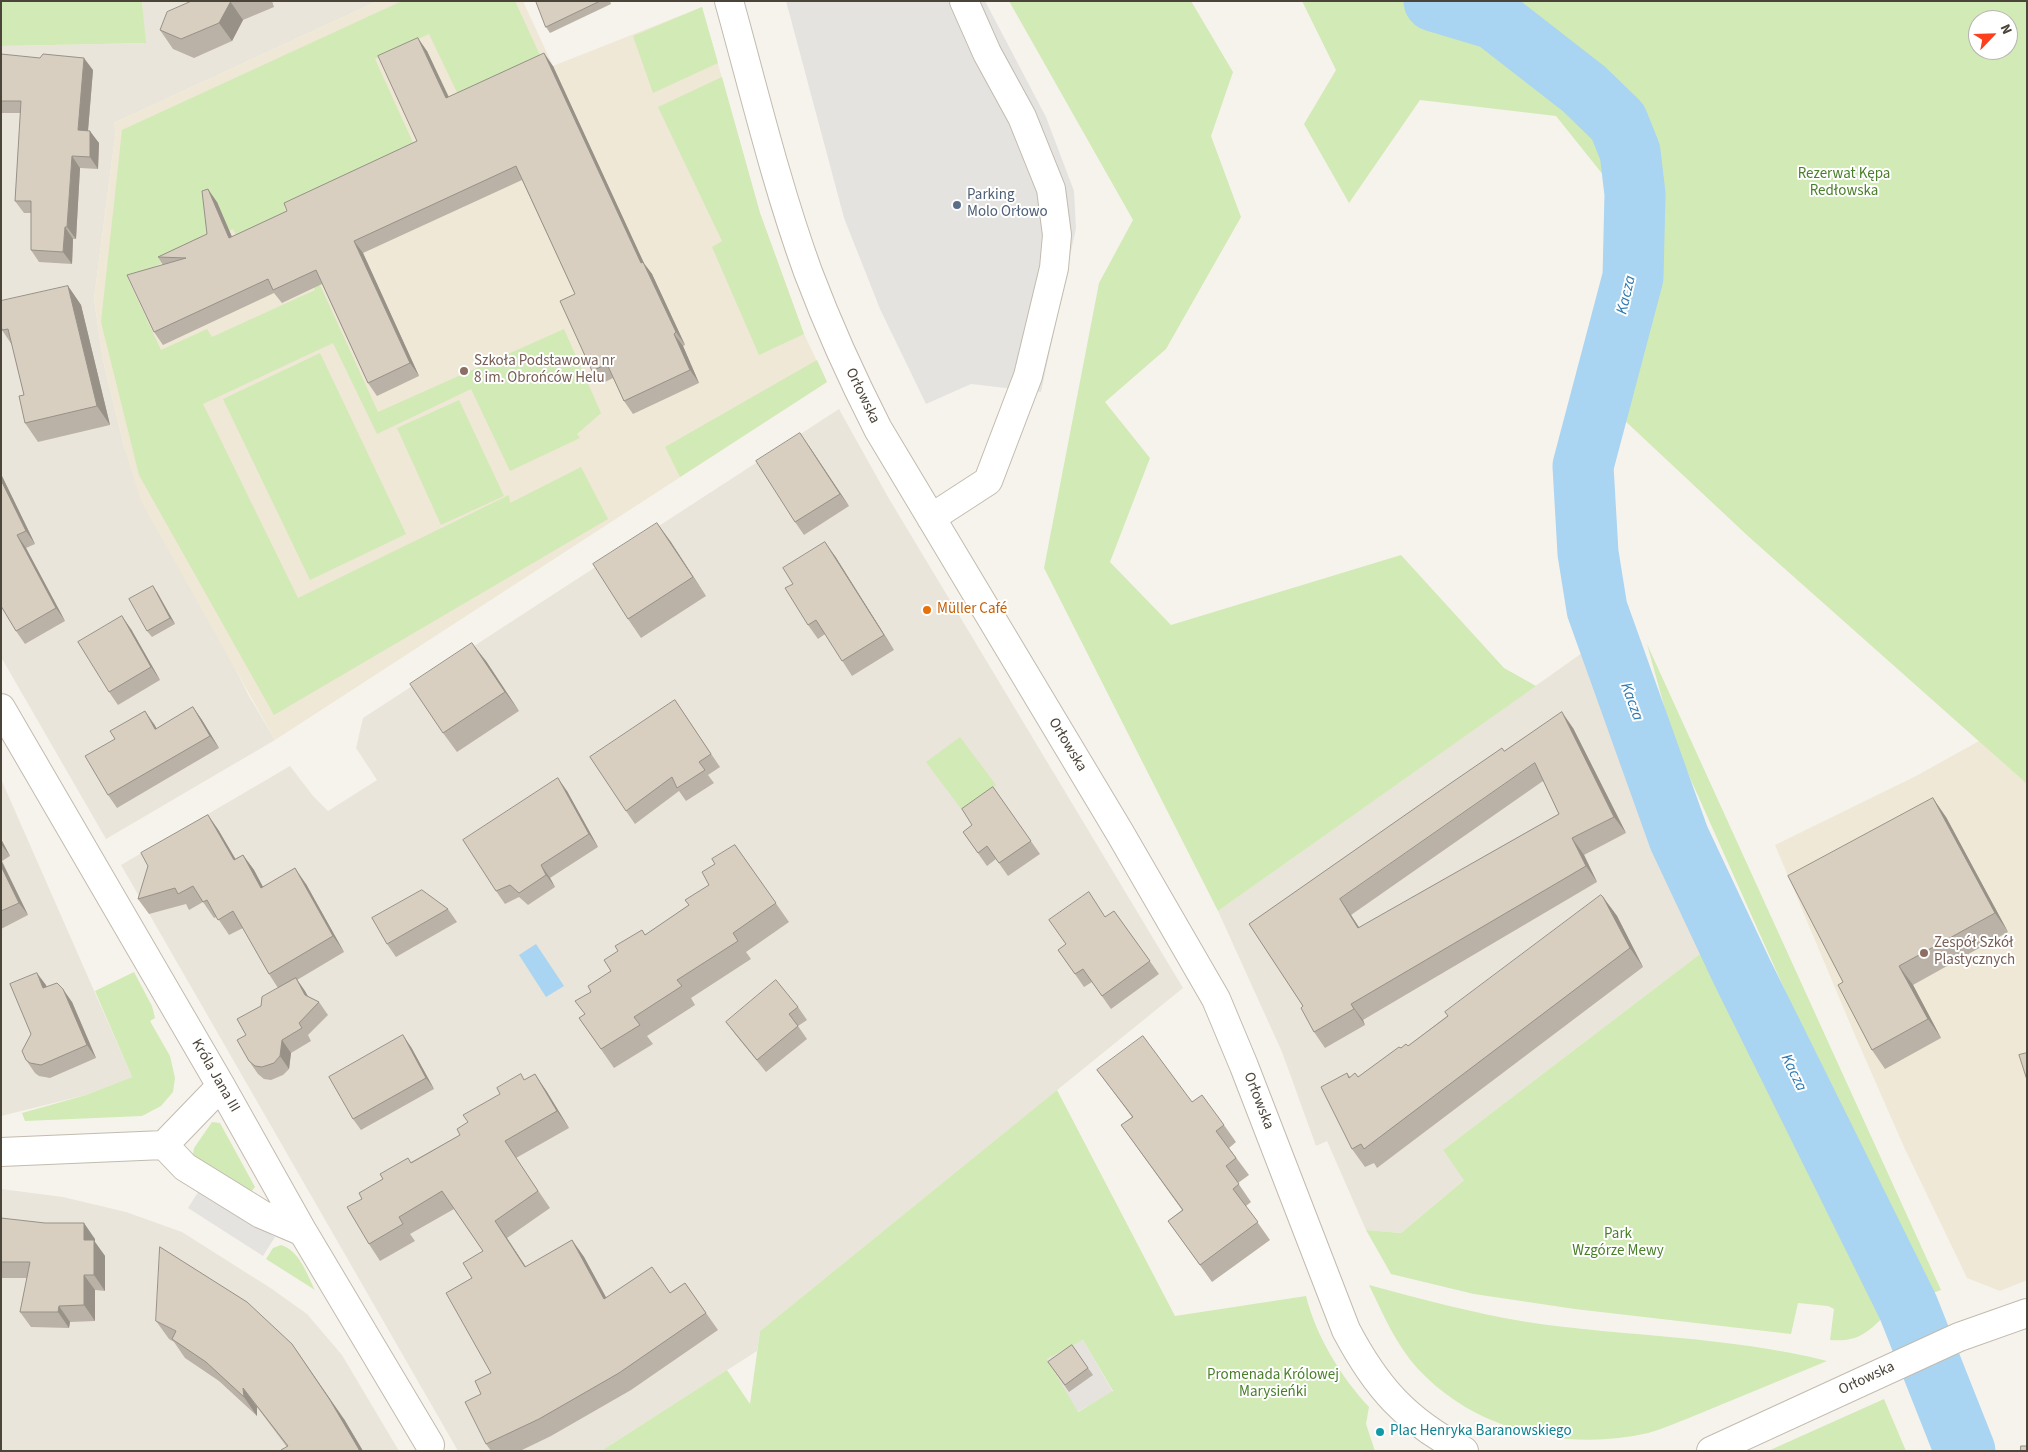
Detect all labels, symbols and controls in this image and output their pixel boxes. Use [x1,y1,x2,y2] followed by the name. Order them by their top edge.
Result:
[1968,10,2018,60] north arrow
[1995,21,2017,38] text: N
[1798,166,1890,201] park label: Rezerwat Kępa Redłowska
[967,187,1048,222] place label: Parking Molo Orłowo
[951,199,963,211] marker: Parking Molo Orłowo
[1613,274,1641,316] water label: Kacza
[474,353,615,388] place label: Szkoła Podstawowa nr 8 im. Obrońców Helu
[458,365,470,377] marker: Szkoła Podstawowa nr 8 im. Obrońców Helu
[841,365,883,427] street label: Orłowska
[937,601,1007,619] place label: Müller Café
[921,604,933,616] marker: Müller Café
[1615,680,1647,724] water label: Kacza
[1044,715,1090,775] street label: Orłowska
[1934,935,2015,970] place label: Zespół Szkół Plastycznych
[1918,947,1930,959] marker: Zespół Szkół Plastycznych
[187,1036,243,1116] street label: Króla Jana III
[1776,1051,1810,1095] water label: Kacza
[1239,1070,1277,1132] street label: Orłowska
[1572,1226,1664,1261] park label: Park Wzgórze Mewy
[1836,1358,1898,1400] street label: Orłowska
[1207,1367,1339,1402] park label: Promenada Królowej Marysieńki
[1390,1423,1572,1441] place label: Plac Henryka Baranowskiego
[1374,1426,1386,1438] marker: Plac Henryka Baranowskiego

